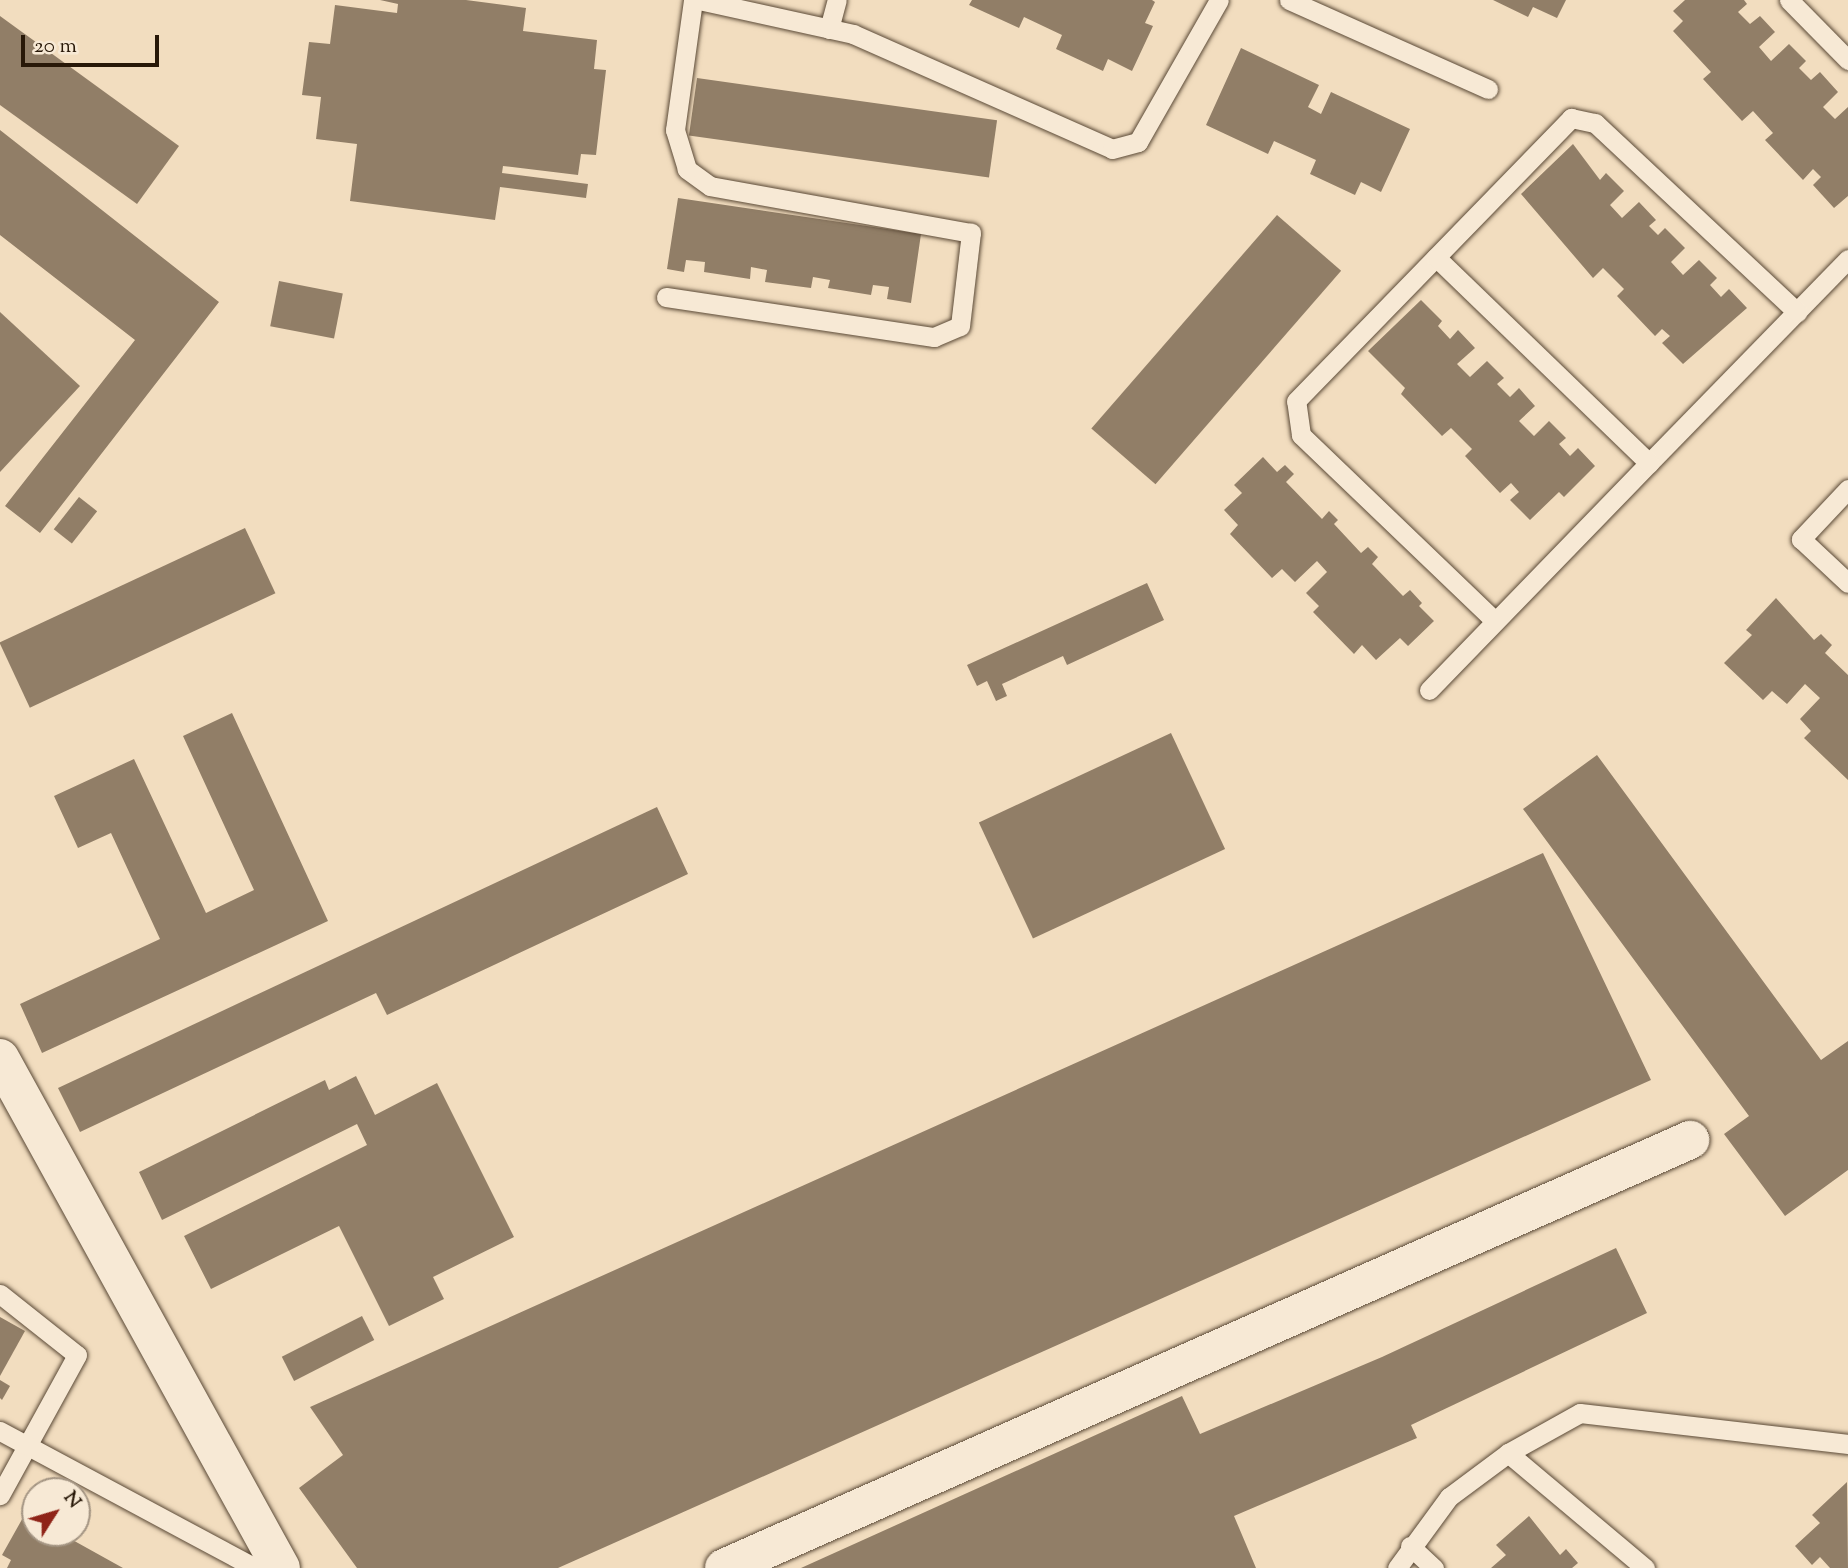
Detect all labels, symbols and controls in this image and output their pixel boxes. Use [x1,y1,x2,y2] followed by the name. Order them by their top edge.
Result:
[24,21,163,65] scale bar
[34,32,77,62] text: 20 m
[21,1477,91,1547] north arrow
[56,1486,87,1514] text: N

